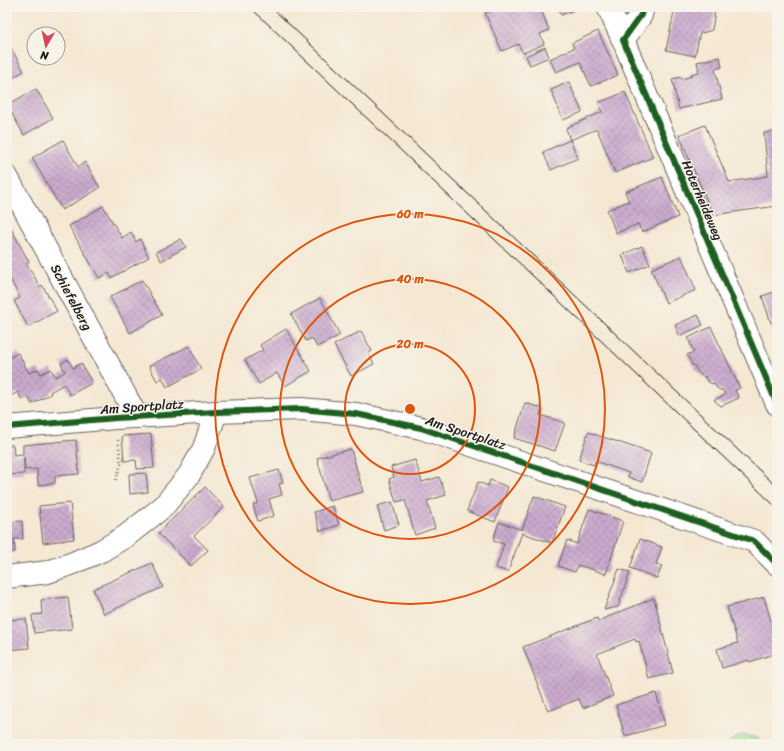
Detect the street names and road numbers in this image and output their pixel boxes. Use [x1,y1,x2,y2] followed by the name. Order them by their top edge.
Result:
[675,156,730,244] street label: Hoterheideweg
[44,260,99,335] street label: Schiefelberg
[99,392,185,421] street label: Am Sportplatz
[422,408,510,457] street label: Am Sportplatz

